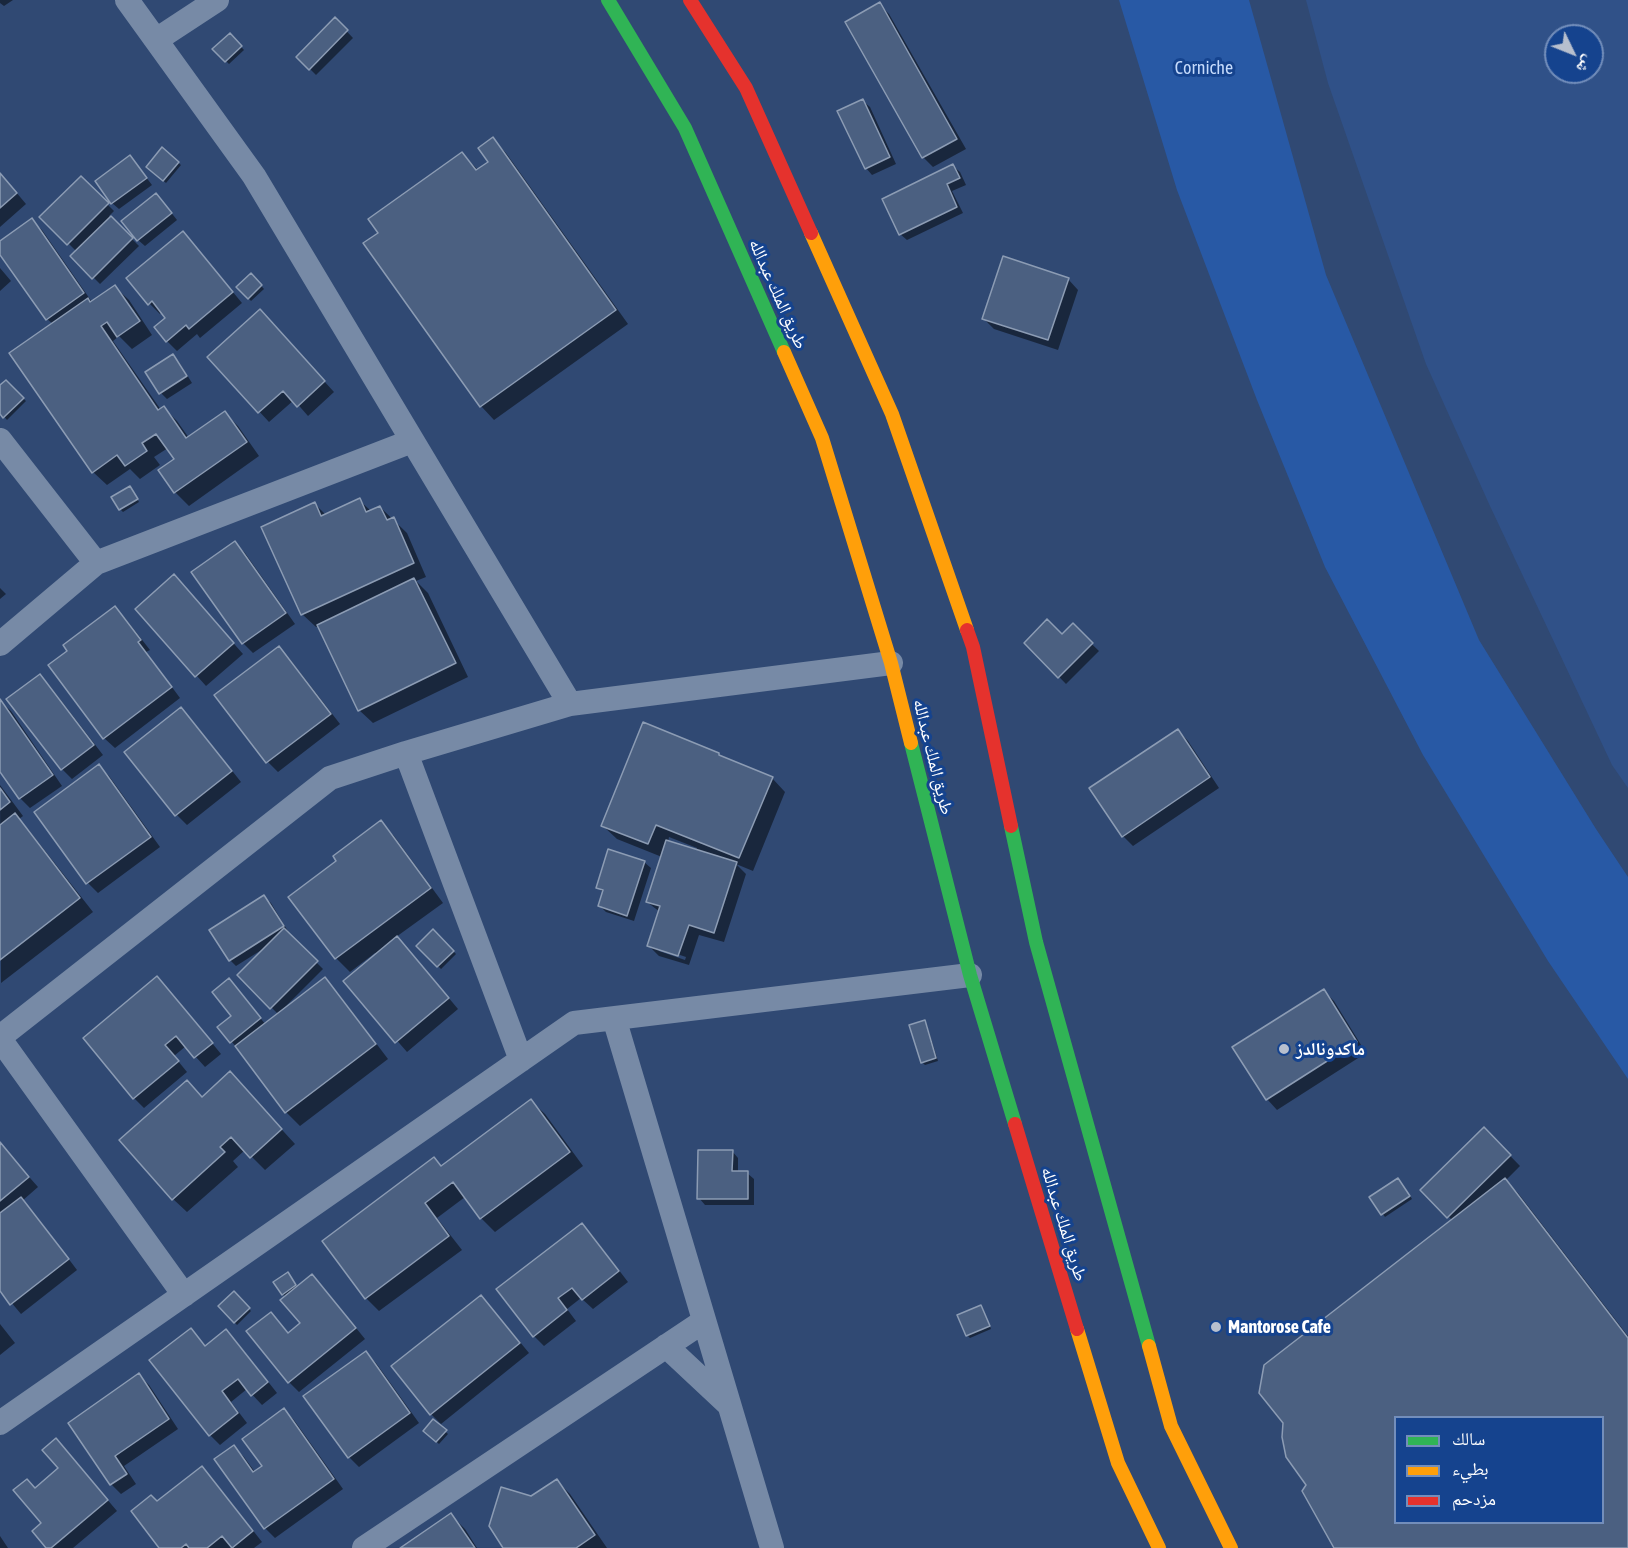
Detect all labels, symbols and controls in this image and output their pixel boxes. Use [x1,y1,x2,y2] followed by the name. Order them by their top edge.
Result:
[1544,24,1604,84] north arrow
[1573,53,1598,77] text: ش
[1175,57,1233,79] park label: Corniche
[744,235,812,353] street label: طريق الملك عبدالله
[908,697,958,817] street label: طريق الملك عبدالله
[1296,1038,1365,1060] place label: ماكدونالدز
[1277,1042,1291,1056] marker: ماكدونالدز
[1036,1164,1092,1284] street label: طريق الملك عبدالله
[1228,1316,1331,1338] place label: Mantorose Cafe
[1209,1320,1223,1334] marker: Mantorose Cafe
[1394,1416,1604,1524] legend
[1452,1428,1485,1449] text: سالك
[1452,1458,1489,1479] text: بطيء
[1452,1488,1496,1509] text: مزدحم

